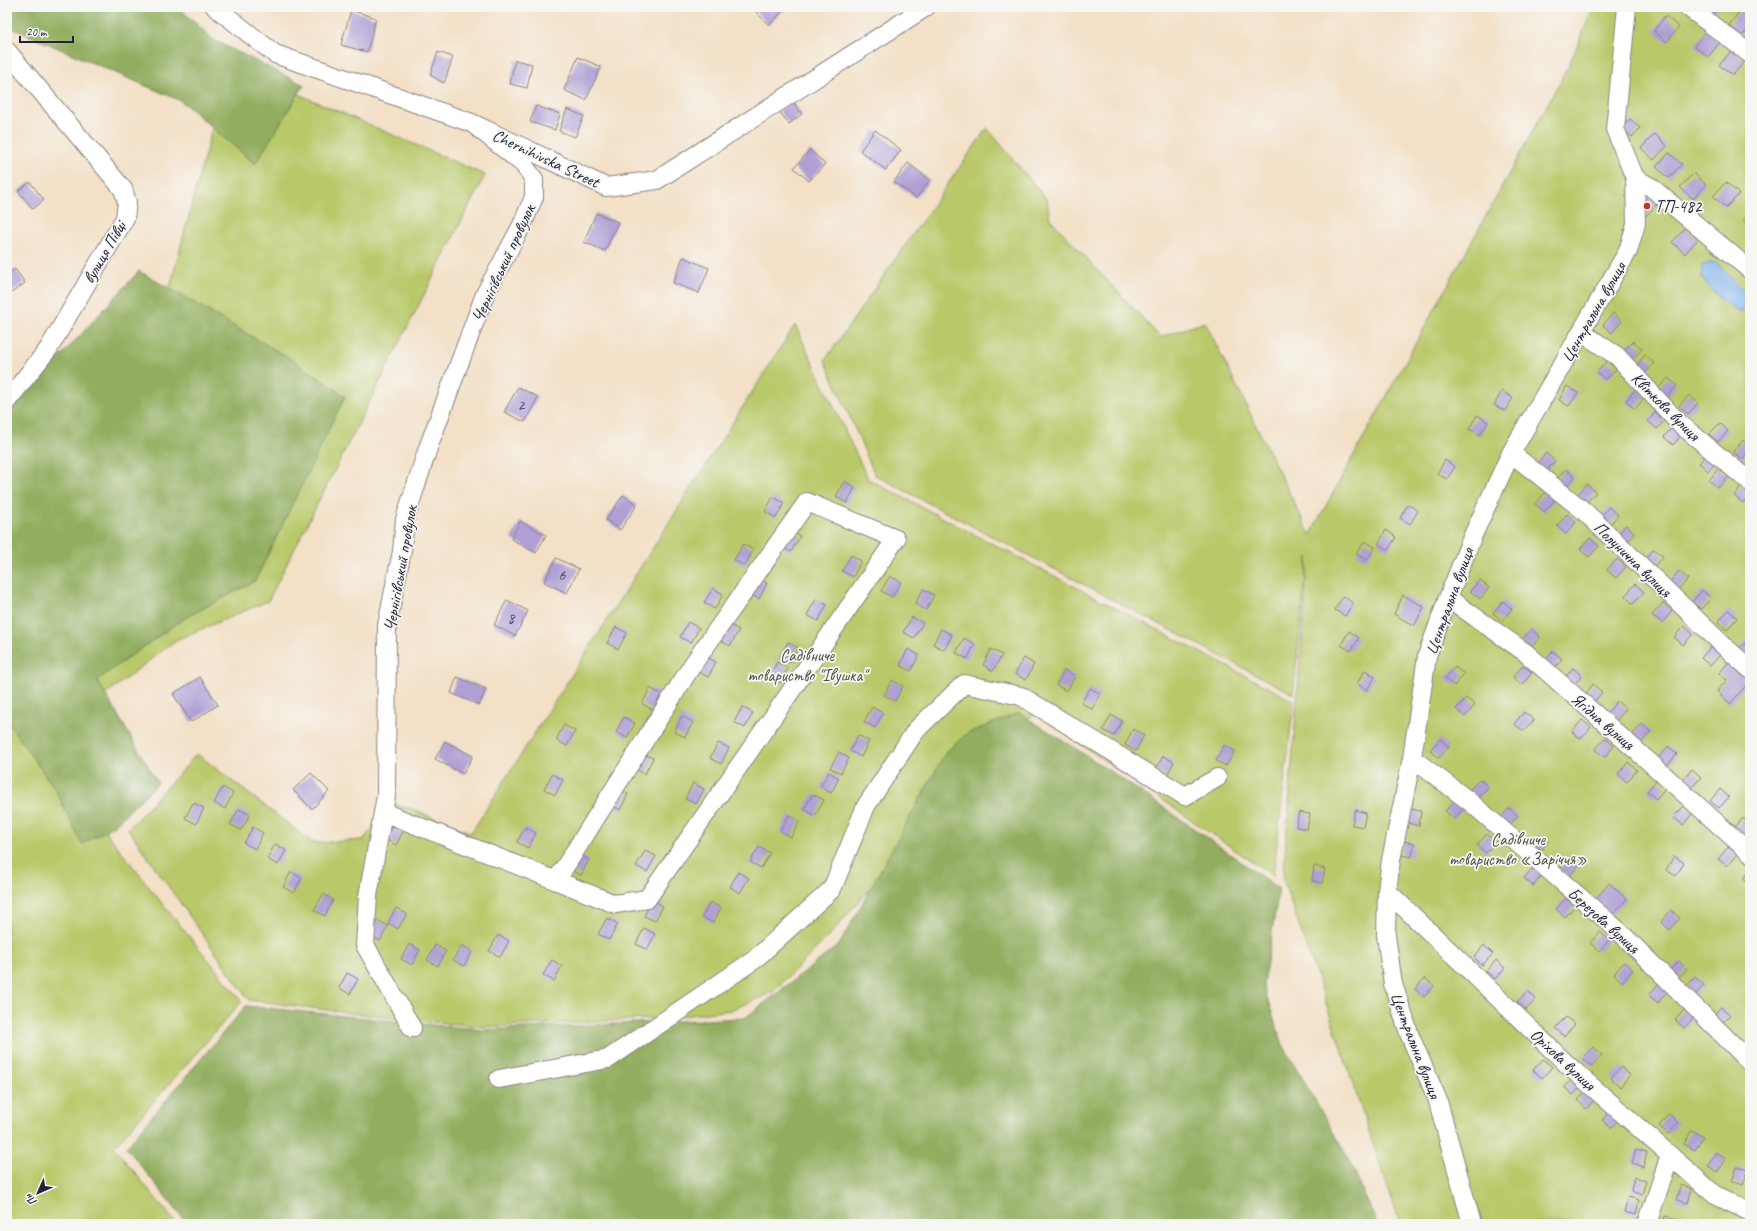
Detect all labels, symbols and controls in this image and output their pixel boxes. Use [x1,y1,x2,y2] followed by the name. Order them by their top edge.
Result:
[20,18,73,44] scale bar
[26,24,48,40] text: 20 m
[489,125,605,193] street label: Chernihivska Street
[1655,196,1703,217] place label: ТП-482
[467,200,541,325] street label: Чернігівський провулок
[1642,201,1652,211] marker: ТП-482
[78,216,132,287] street label: вулиця Півці
[1556,258,1631,366] street label: Центральна вулиця
[1627,368,1706,446] street label: Квіткова вулиця
[518,396,526,415] house number: 2
[379,502,422,632] street label: Чернігівський провулок
[1589,517,1677,602] street label: Полунична вулиця
[1420,544,1479,657] street label: Центральна вулиця
[559,566,567,585] house number: 6
[508,609,516,628] house number: 8
[748,645,870,686] park label: Садівниче товариство "Івушка"
[1567,688,1639,755] street label: Ягідна вулиця
[1449,829,1587,870] park label: Садівниче товариство «Заріччя»
[1563,883,1644,959] street label: Березова вулиця
[1386,989,1446,1102] street label: Центральна вулиця
[1526,1024,1601,1096] street label: Оріхова вулиця
[18,1173,58,1213] north arrow
[21,1190,40,1209] text: Пн

